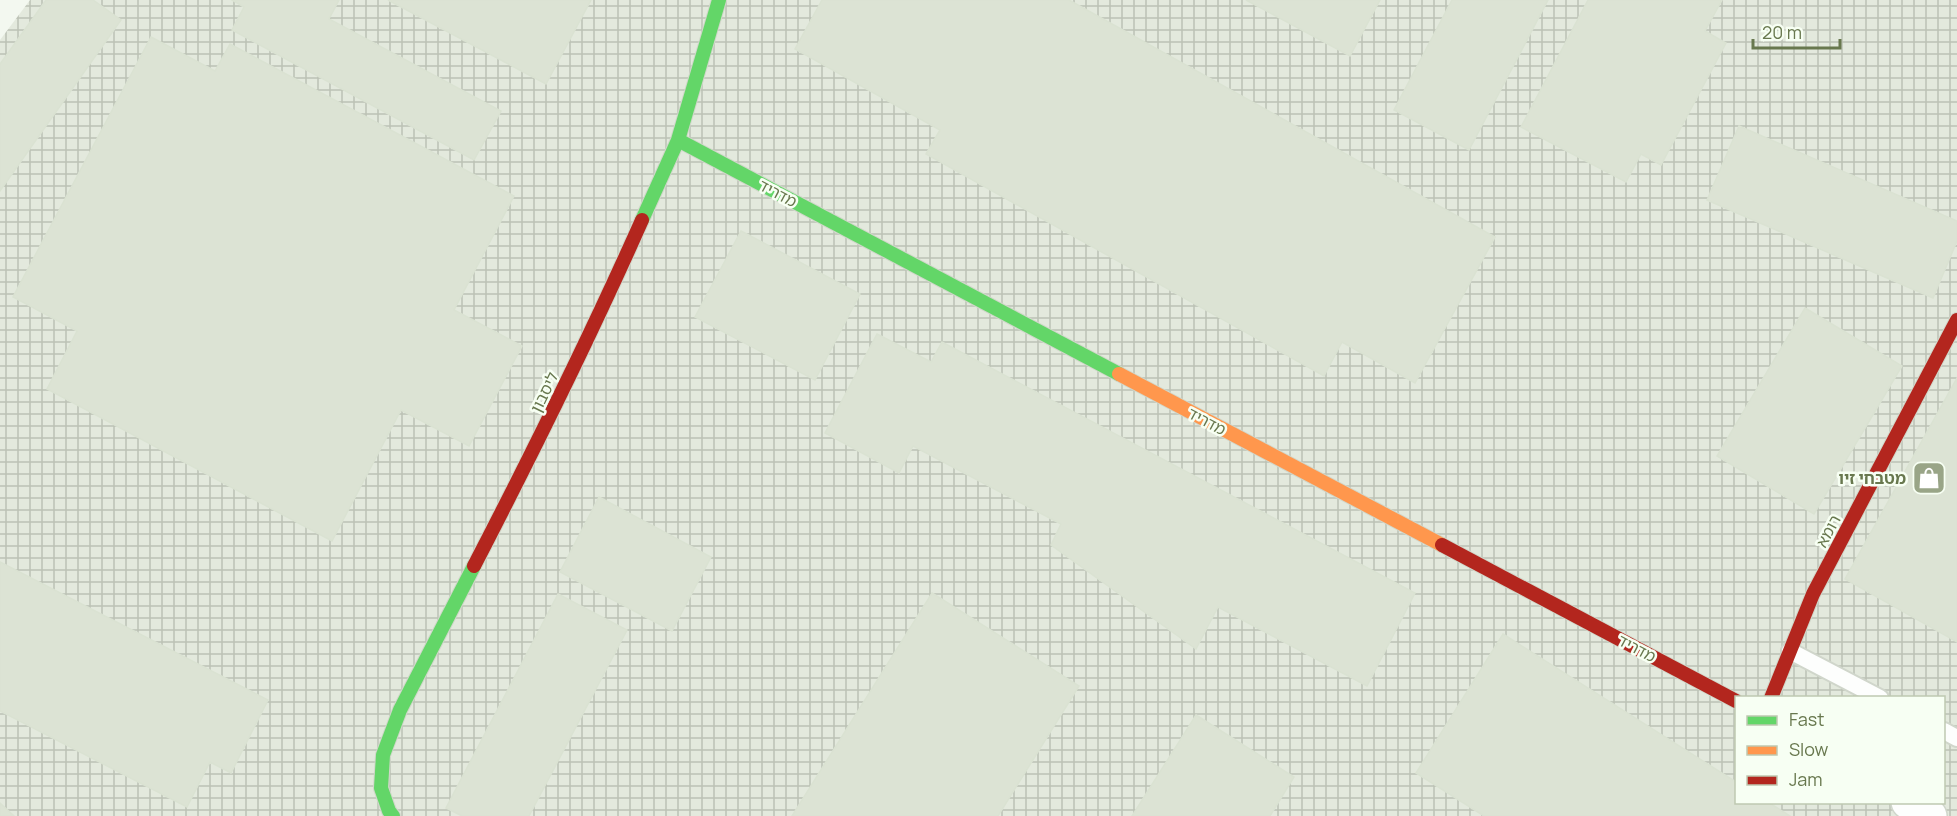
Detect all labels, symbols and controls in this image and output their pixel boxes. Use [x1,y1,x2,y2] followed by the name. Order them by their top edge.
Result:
[1753,12,1840,50] scale bar
[1762,20,1802,44] text: 20 m
[755,174,801,212] street label: מדריד
[525,368,563,416] street label: ליסבון
[1184,402,1230,440] street label: מדריד
[1911,460,1947,496] shop icon: מטבחי זיו
[1839,467,1906,489] place label: מטבחי זיו
[1810,511,1846,551] street label: רומא
[1614,629,1660,667] street label: מדריד
[1735,696,1945,804] legend
[1789,707,1824,731] text: Fast
[1789,737,1829,761] text: Slow
[1789,767,1823,791] text: Jam

